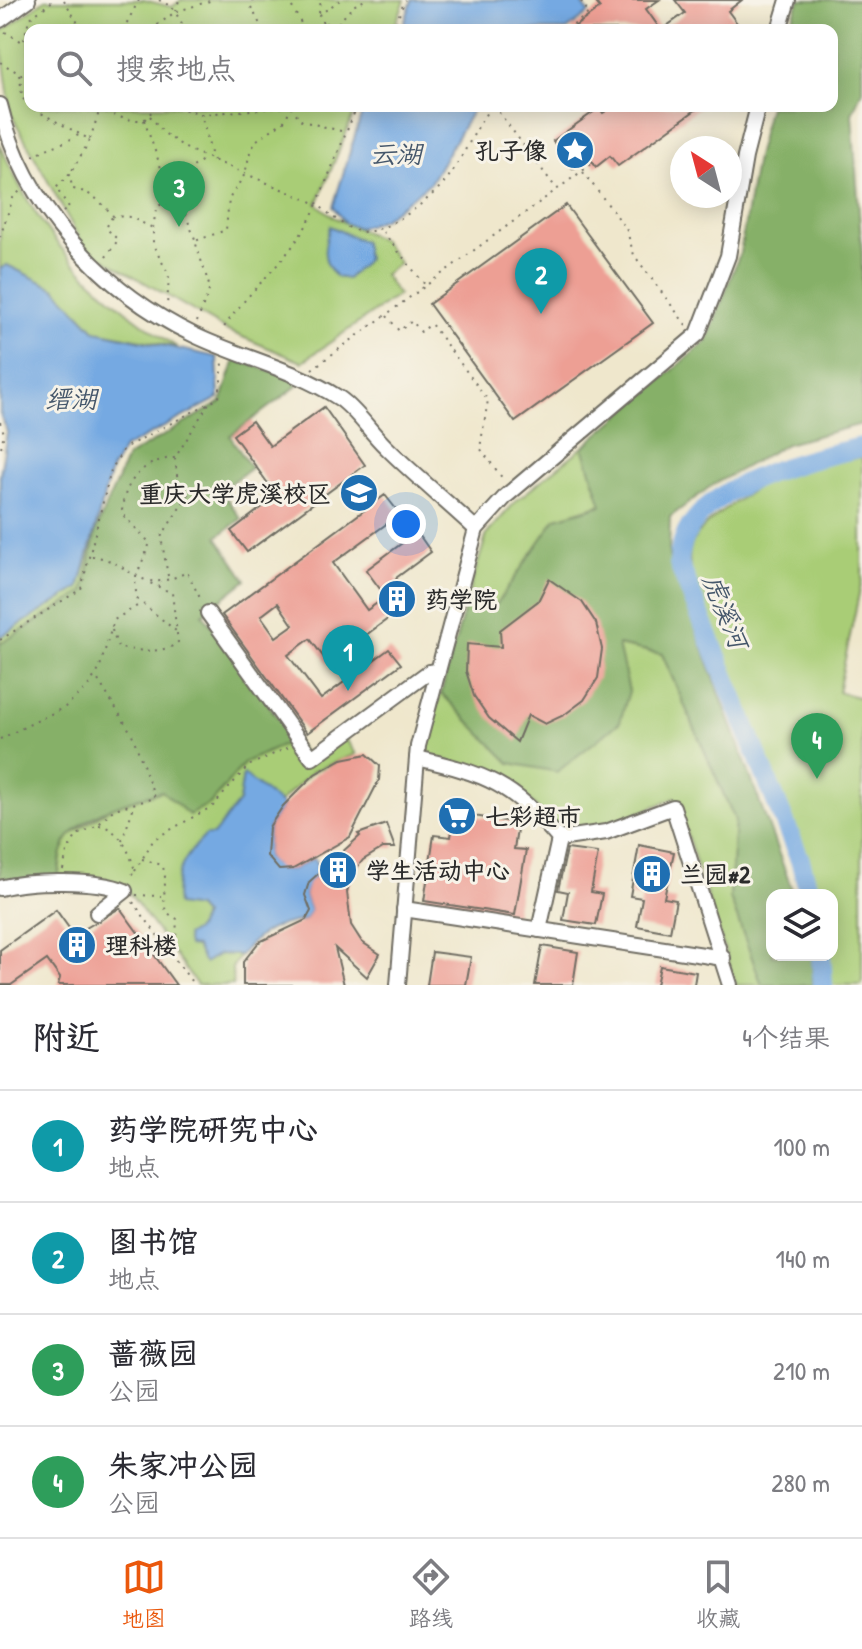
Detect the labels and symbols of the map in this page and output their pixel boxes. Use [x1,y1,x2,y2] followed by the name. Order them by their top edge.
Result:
[554,129,596,171] place icon: 孔子像
[475,134,547,166] place label: 孔子像
[370,136,425,171] water label: 云湖
[670,136,742,208] north arrow
[153,161,205,227] pin: 3
[515,248,567,314] pin: 2
[45,381,100,416] water label: 缙湖
[338,472,380,514] school or university icon: 重庆大学虎溪校区
[139,477,331,509] place label: 重庆大学虎溪校区
[386,504,426,544] your location
[695,568,758,657] water label: 虎溪河
[376,578,418,620] building icon: 药学院
[425,583,497,615] place label: 药学院
[322,625,374,691] pin: 1
[791,713,843,779] pin: 4
[436,795,478,837] supermarket icon: 七彩超市
[485,800,581,832] place label: 七彩超市
[317,849,359,891] building icon: 学生活动中心
[631,853,673,895] building icon: 兰园#2
[366,854,510,886] place label: 学生活动中心
[680,858,751,890] place label: 兰园#2
[56,924,98,966] building icon: 理科楼
[105,929,177,961] place label: 理科楼

